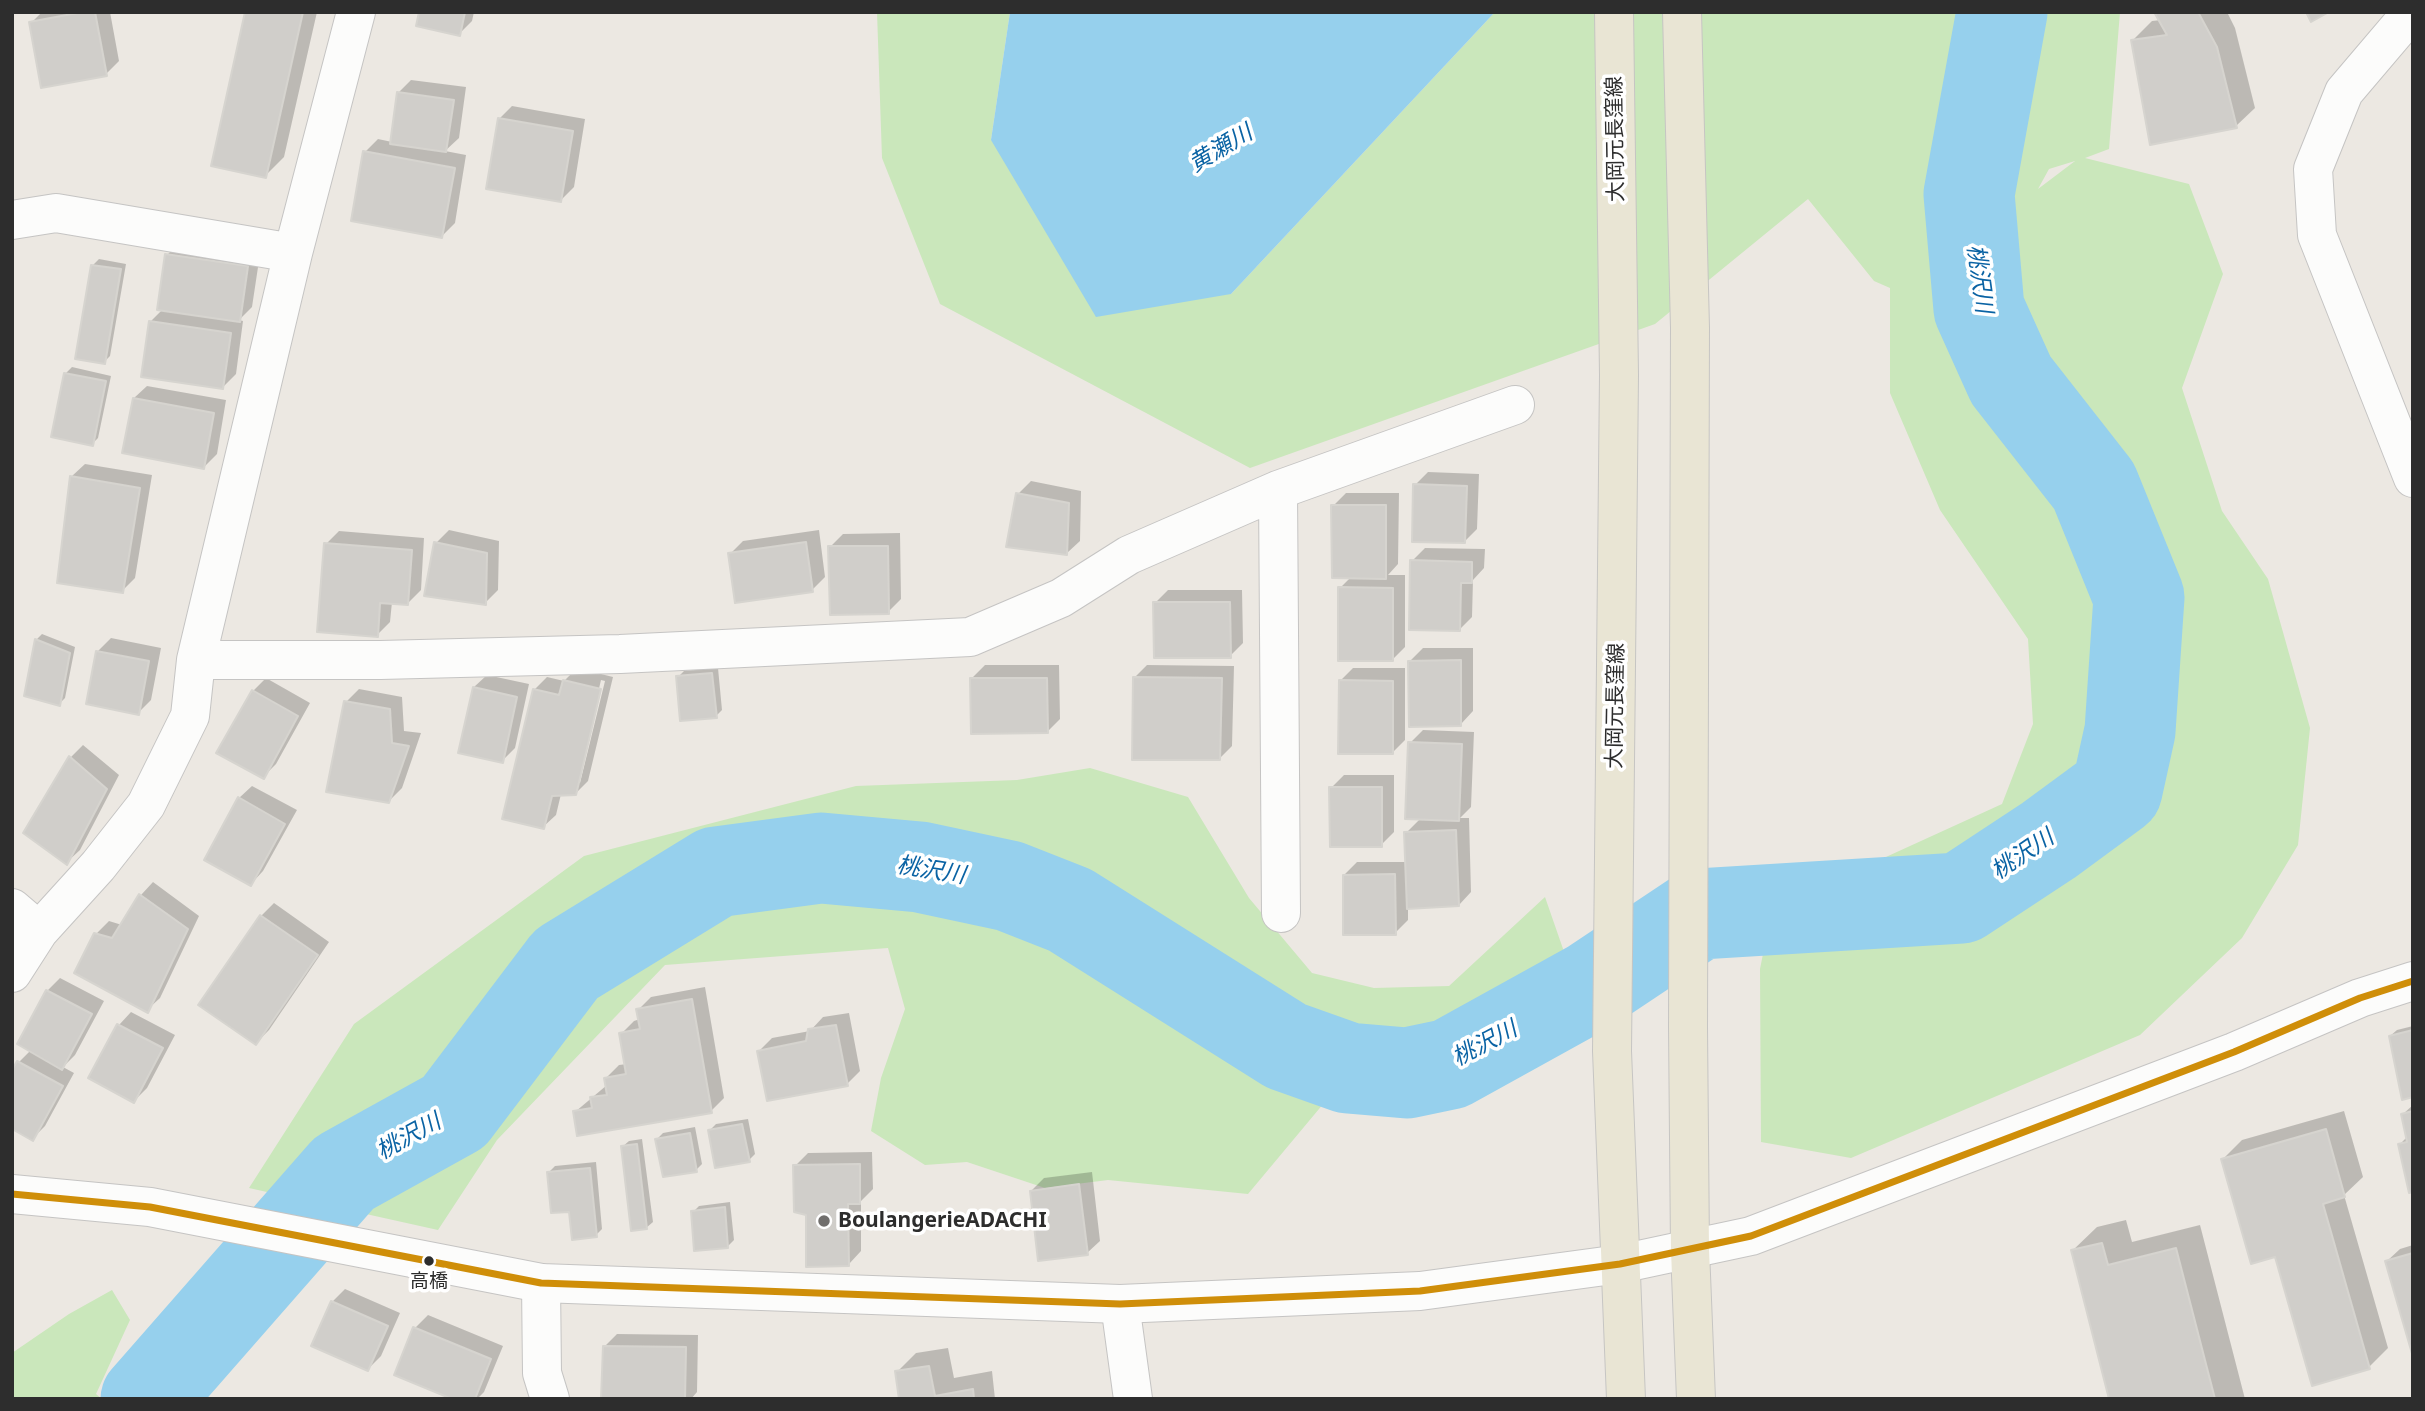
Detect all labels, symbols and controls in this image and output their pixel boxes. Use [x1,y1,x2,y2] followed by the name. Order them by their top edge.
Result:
[1602,76,1630,202] street label: 大岡元長窪線
[1184,119,1258,179] water label: 黄瀬川
[1961,243,1997,315] water label: 桃沢川
[1602,643,1630,769] street label: 大岡元長窪線
[1987,824,2059,886] water label: 桃沢川
[895,852,967,890] water label: 桃沢川
[1448,1016,1522,1072] water label: 桃沢川
[372,1108,446,1166] water label: 桃沢川
[838,1208,1047,1234] place label: BoulangerieADACHI
[816,1213,832,1229] marker: BoulangerieADACHI
[422,1254,436,1268] marker: 高橋
[410,1271,448,1293] place label: 高橋

